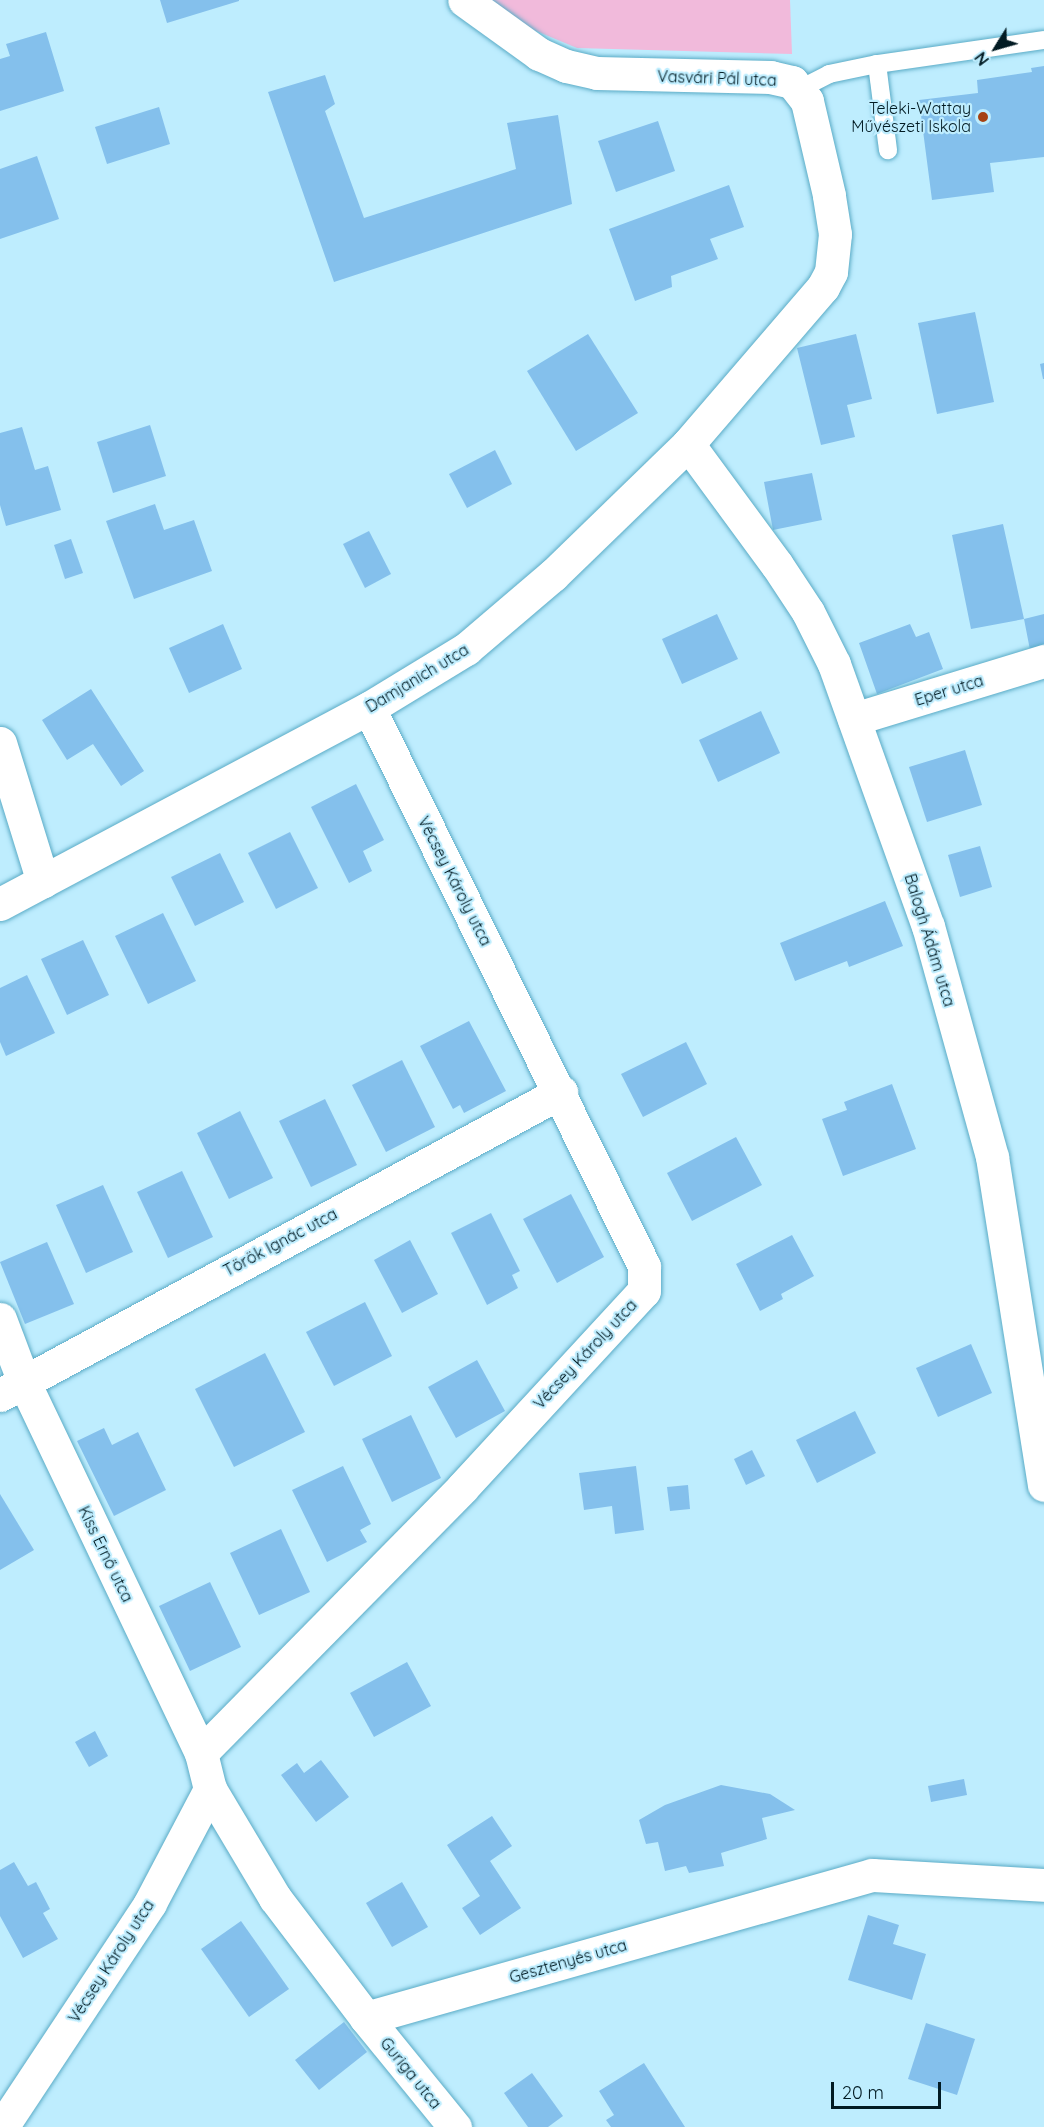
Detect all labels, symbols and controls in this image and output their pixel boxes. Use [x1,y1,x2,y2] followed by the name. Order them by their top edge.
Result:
[966,18,1026,78] north arrow
[970,48,993,70] text: N
[657,66,777,90] street label: Vasvári Pál utca
[851,98,971,136] place label: Teleki-Wattay Művészeti Iskola
[976,110,990,124] marker: Teleki-Wattay Művészeti Iskola
[362,640,472,716] street label: Damjanich utca
[912,670,986,710] street label: Eper utca
[414,813,496,949] street label: Vécsey Károly utca
[901,871,959,1009] street label: Balogh Ádám utca
[220,1204,340,1280] street label: Török Ignác utca
[529,1295,641,1413] street label: Vécsey Károly utca
[74,1503,138,1605] street label: Kiss Ernő utca
[64,1896,158,2026] street label: Vécsey Károly utca
[507,1935,629,1987] street label: Gesztenyés utca
[376,2033,446,2113] street label: Guriga utca
[834,2070,944,2108] scale bar
[842,2081,884,2104] text: 20 m

